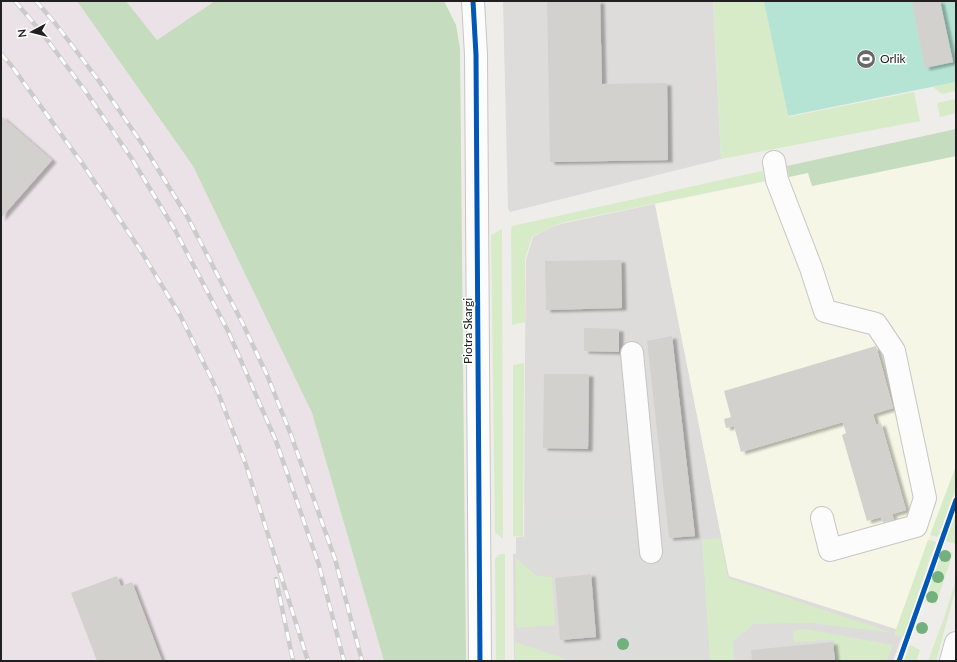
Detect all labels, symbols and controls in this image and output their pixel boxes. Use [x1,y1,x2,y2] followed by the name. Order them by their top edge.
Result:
[12,12,52,52] north arrow
[15,28,29,38] text: N
[855,48,877,70] sports icon: Orlik
[880,51,907,66] place label: Orlik
[460,298,475,364] street label: Piotra Skargi

